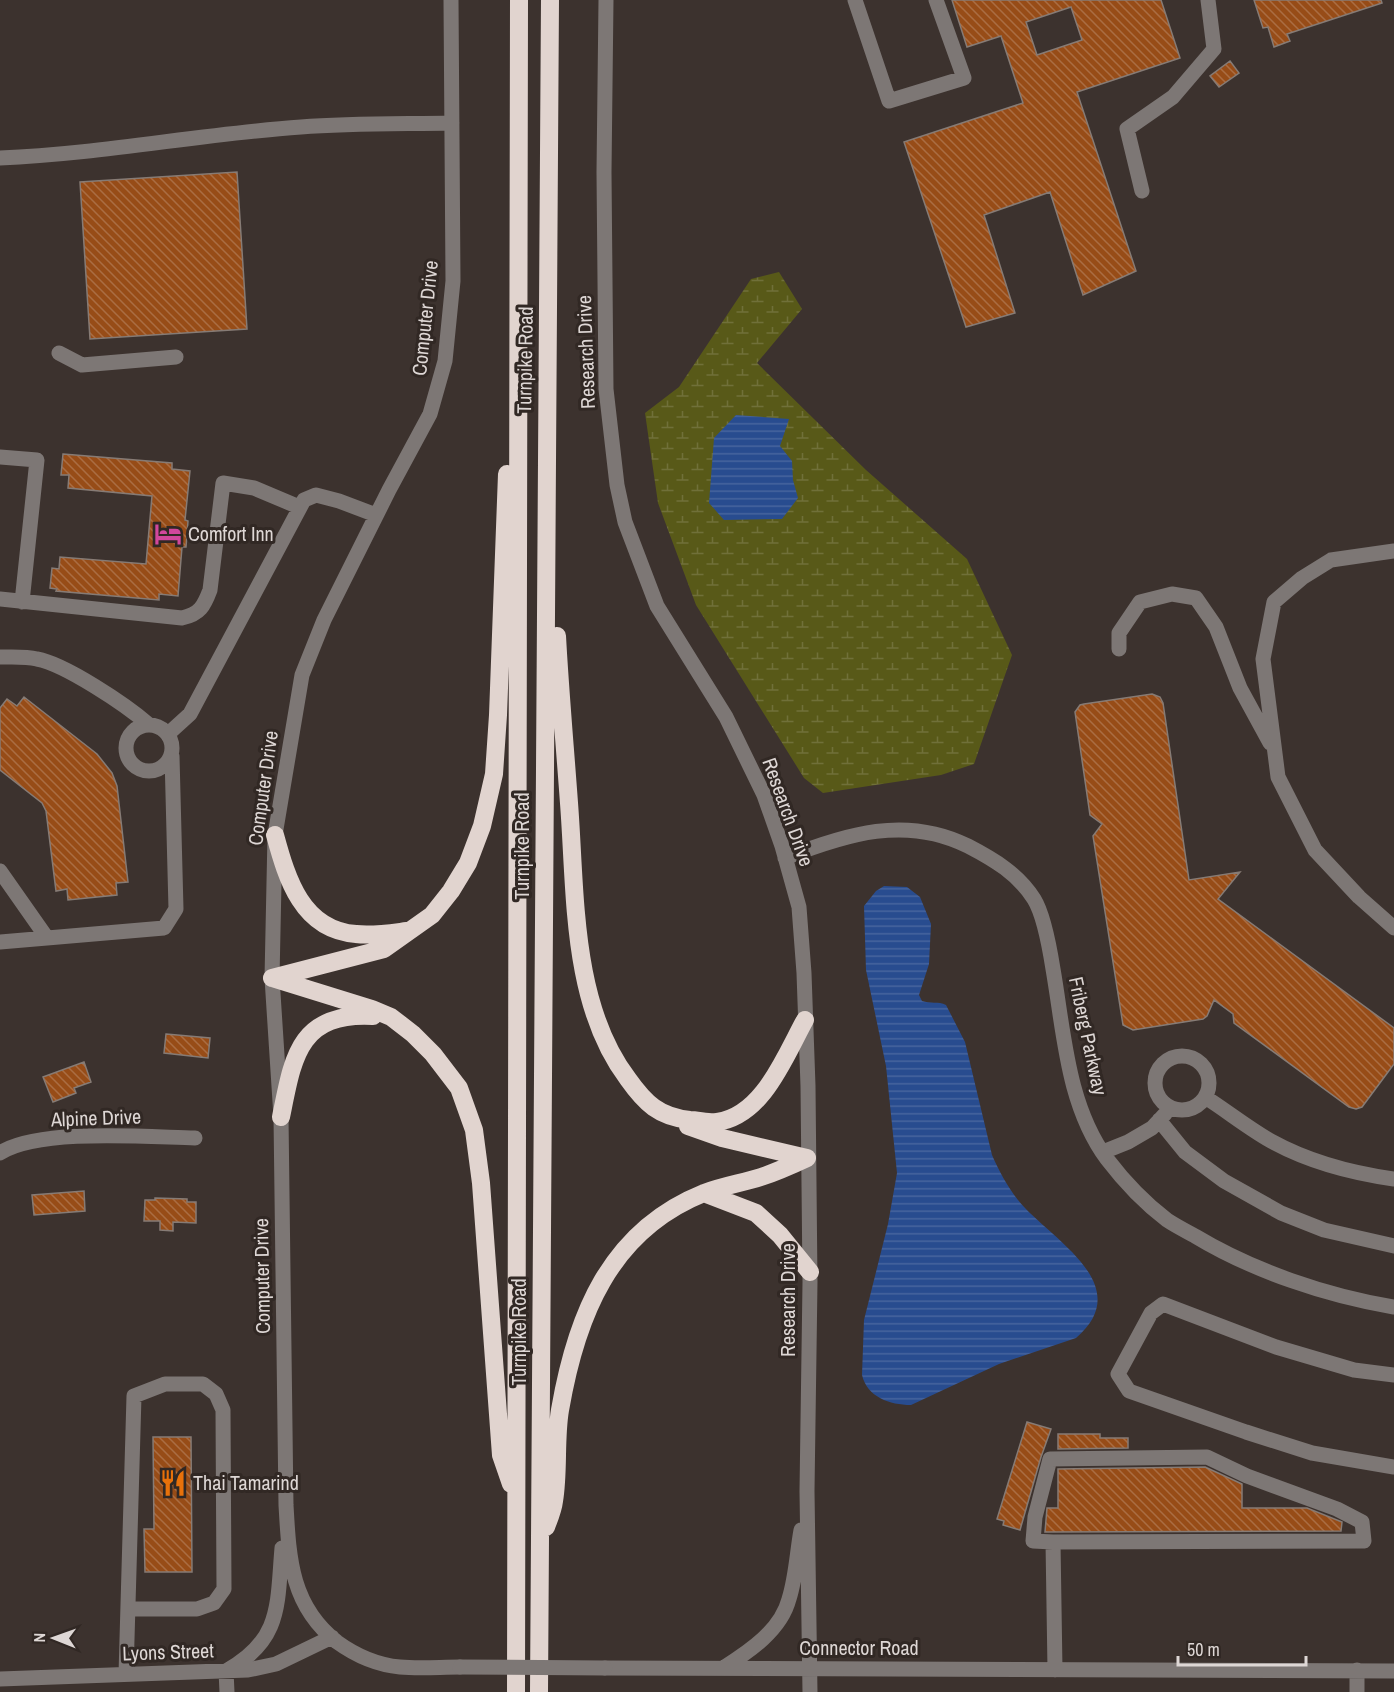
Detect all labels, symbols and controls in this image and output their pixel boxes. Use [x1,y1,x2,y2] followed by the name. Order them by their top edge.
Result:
[405,259,444,377] street label: Computer Drive
[570,295,601,409] street label: Research Drive
[510,306,539,414] street label: Turnpike Road
[153,519,183,549] hotel icon: Comfort Inn
[188,520,274,547] place label: Comfort Inn
[241,729,284,847] street label: Computer Drive
[756,754,821,870] street label: Research Drive
[508,792,535,900] street label: Turnpike Road
[1063,974,1114,1098] street label: Friberg Parkway
[49,1102,142,1133] street label: Alpine Drive
[247,1218,276,1334] street label: Computer Drive
[774,1243,801,1357] street label: Research Drive
[505,1278,532,1386] street label: Turnpike Road
[158,1468,188,1498] restaurant icon: Thai Tamarind
[193,1469,299,1496] place label: Thai Tamarind
[24,1608,84,1668] north arrow
[1178,1629,1306,1667] scale bar
[28,1633,50,1643] text: N
[799,1634,919,1661] street label: Connector Road
[122,1636,215,1667] street label: Lyons Street
[1187,1637,1220,1662] text: 50 m

